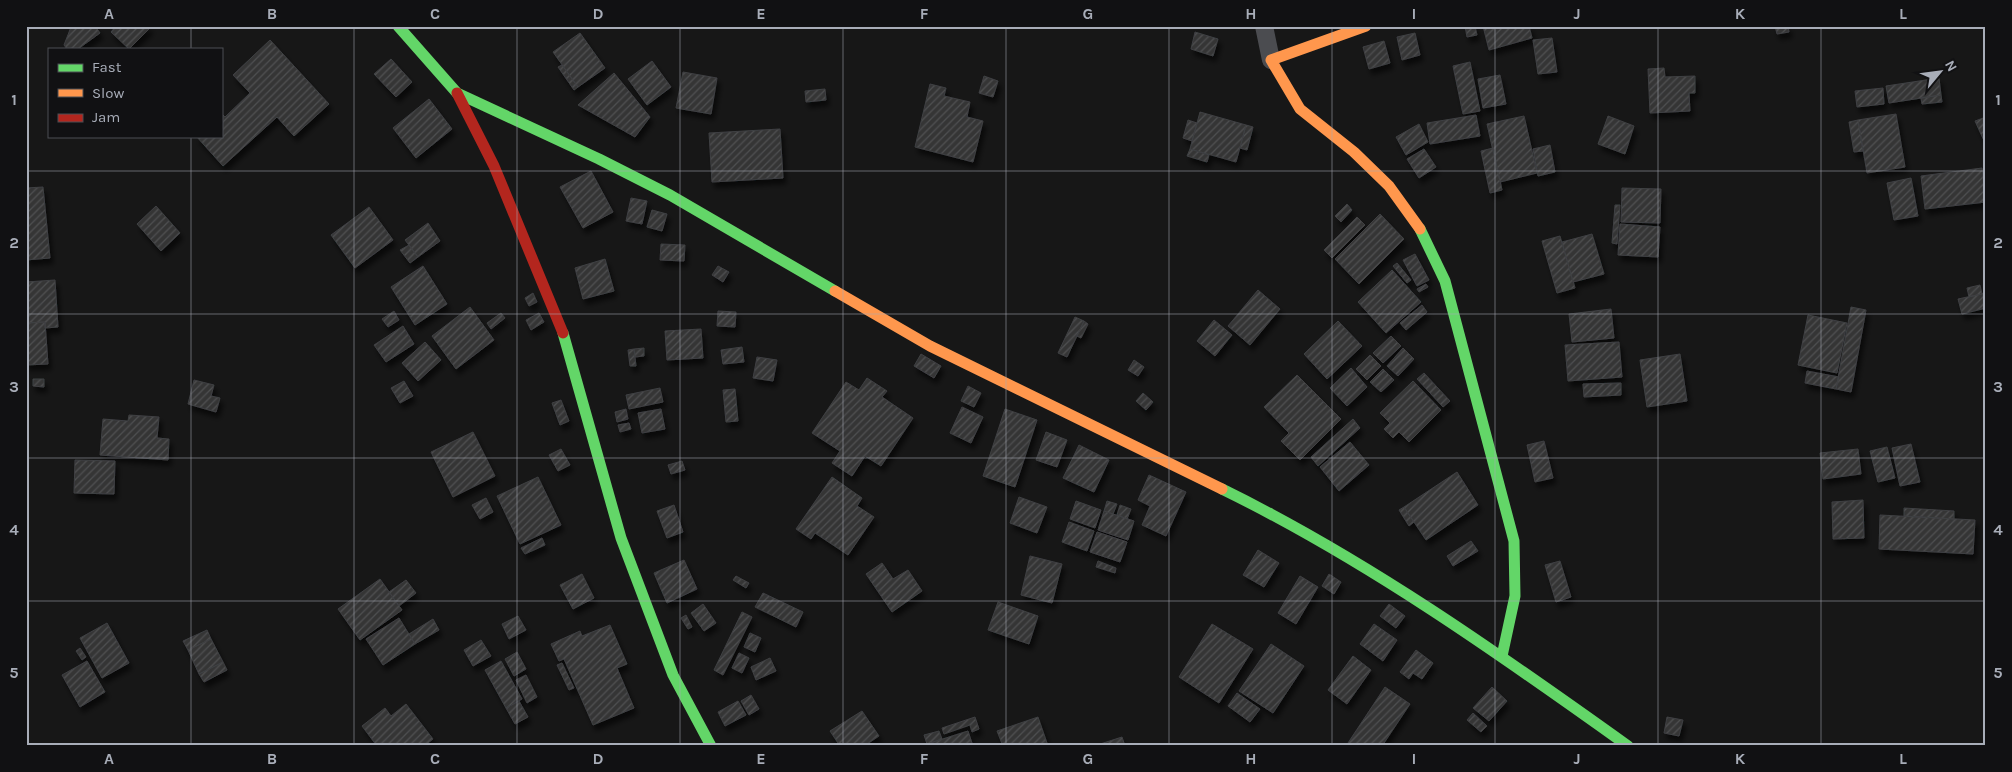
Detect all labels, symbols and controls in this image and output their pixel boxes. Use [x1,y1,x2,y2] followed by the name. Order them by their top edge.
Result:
[104,4,114,23] text: A
[267,4,277,23] text: B
[430,4,440,23] text: C
[593,4,604,23] text: D
[756,4,766,23] text: E
[920,4,929,23] text: F
[1083,4,1093,23] text: G
[1245,4,1257,23] text: H
[1412,4,1416,23] text: I
[1573,4,1581,23] text: J
[1735,4,1746,23] text: K
[1899,4,1907,23] text: L
[48,48,222,138] legend
[1914,48,1964,98] north arrow
[1941,57,1961,74] text: N
[92,58,122,76] text: Fast
[92,84,124,102] text: Slow
[11,90,17,109] text: 1
[1995,90,2001,109] text: 1
[92,108,120,126] text: Jam
[9,233,19,252] text: 2
[1993,233,2003,252] text: 2
[9,377,19,396] text: 3
[1993,377,2003,396] text: 3
[9,520,19,539] text: 4
[1993,520,2003,539] text: 4
[9,663,19,682] text: 5
[1993,663,2003,682] text: 5
[104,749,114,768] text: A
[267,749,277,768] text: B
[430,749,440,768] text: C
[593,749,604,768] text: D
[756,749,766,768] text: E
[920,749,929,768] text: F
[1083,749,1093,768] text: G
[1245,749,1257,768] text: H
[1412,749,1416,768] text: I
[1573,749,1581,768] text: J
[1735,749,1746,768] text: K
[1899,749,1907,768] text: L

